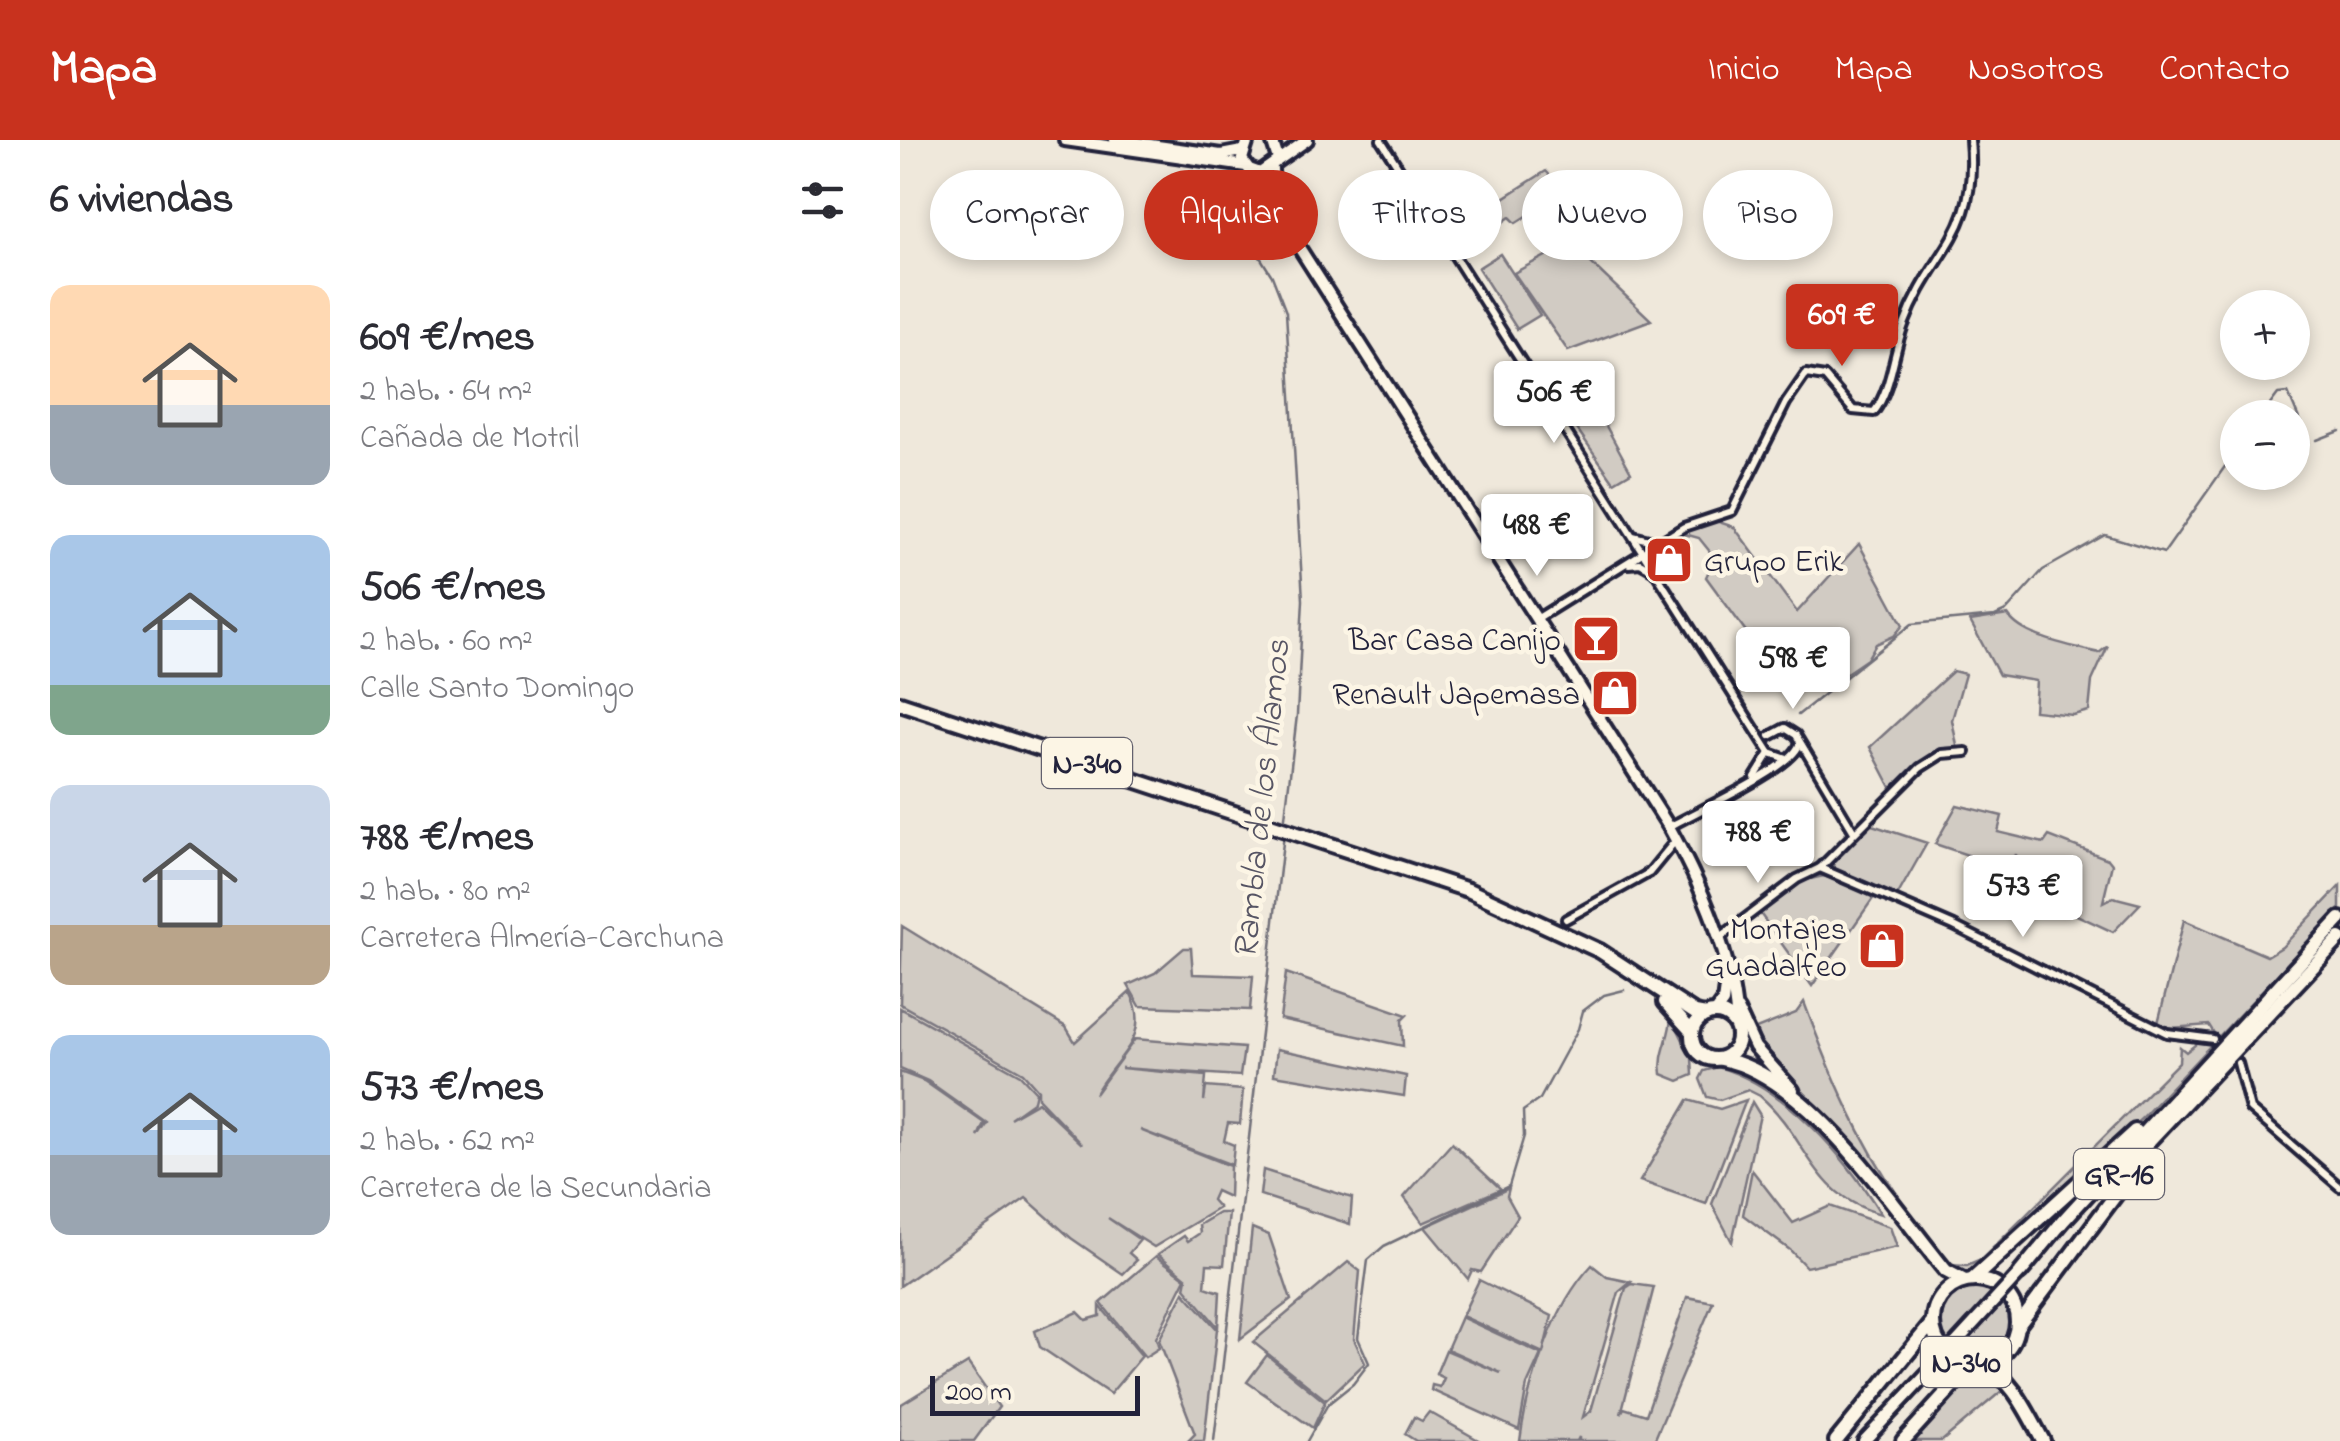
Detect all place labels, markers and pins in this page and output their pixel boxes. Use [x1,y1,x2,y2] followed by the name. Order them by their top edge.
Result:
[1772,284,1912,369] pin: 609 €
[1484,361,1624,446] pin: 506 €
[1467,494,1607,579] pin: 488 €
[1643,534,1695,586] shop icon: Grupo Erik
[1704,540,1844,587] place label: Grupo Erik
[1570,613,1622,665] bar icon: Bar Casa Canijo
[1347,619,1561,666] place label: Bar Casa Canijo
[1723,627,1863,712] pin: 598 €
[1589,667,1641,719] shop icon: Renault Japemasa
[1332,673,1580,720] place label: Renault Japemasa
[1688,801,1828,886] pin: 788 €
[1953,855,2093,940] pin: 573 €
[1705,908,1847,992] place label: Montajes Guadalfeo
[1856,920,1908,972] shop icon: Montajes Guadalfeo

